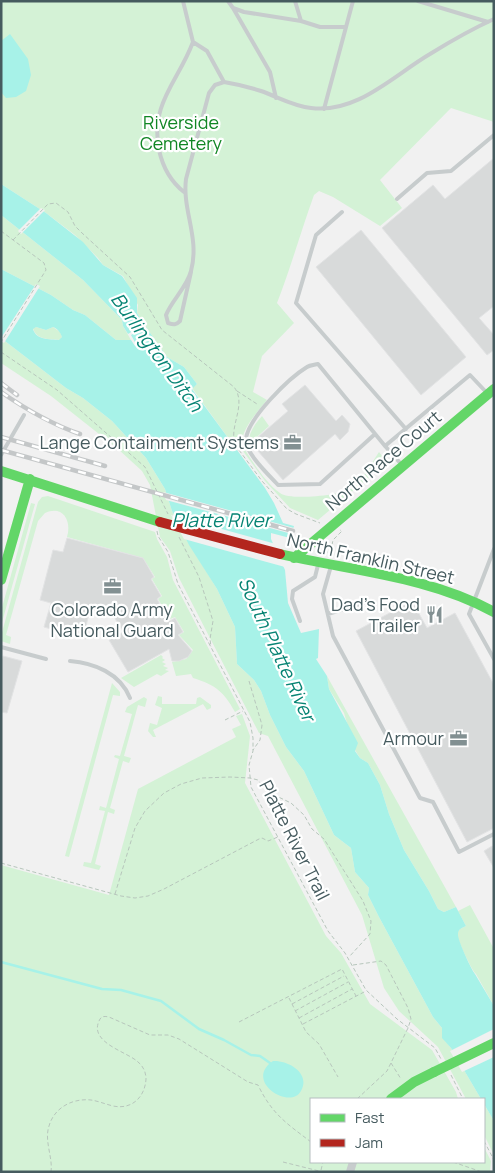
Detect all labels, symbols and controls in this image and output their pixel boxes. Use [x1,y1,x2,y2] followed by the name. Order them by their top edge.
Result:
[140,110,223,155] park label: Riverside Cemetery
[105,287,209,417] water label: Burlington Ditch
[320,405,446,515] street label: North Race Court
[39,430,279,454] place label: Lange Containment Systems
[283,432,303,452] office icon: Lange Containment Systems
[171,507,273,533] water label: Platte River
[285,527,457,589] street label: North Franklin Street
[232,573,323,727] water label: South Platte River
[102,576,122,596] office icon: Colorado Army National Guard
[331,592,421,637] place label: Dad's Food Trailer
[50,597,174,642] place label: Colorado Army National Guard
[424,604,444,624] restaurant icon: Dad's Food Trailer
[383,726,444,750] place label: Armour
[448,728,468,748] office icon: Armour
[254,776,336,904] street label: Platte River Trail
[310,1098,485,1163] legend
[355,1107,384,1128] text: Fast
[355,1132,383,1153] text: Jam

